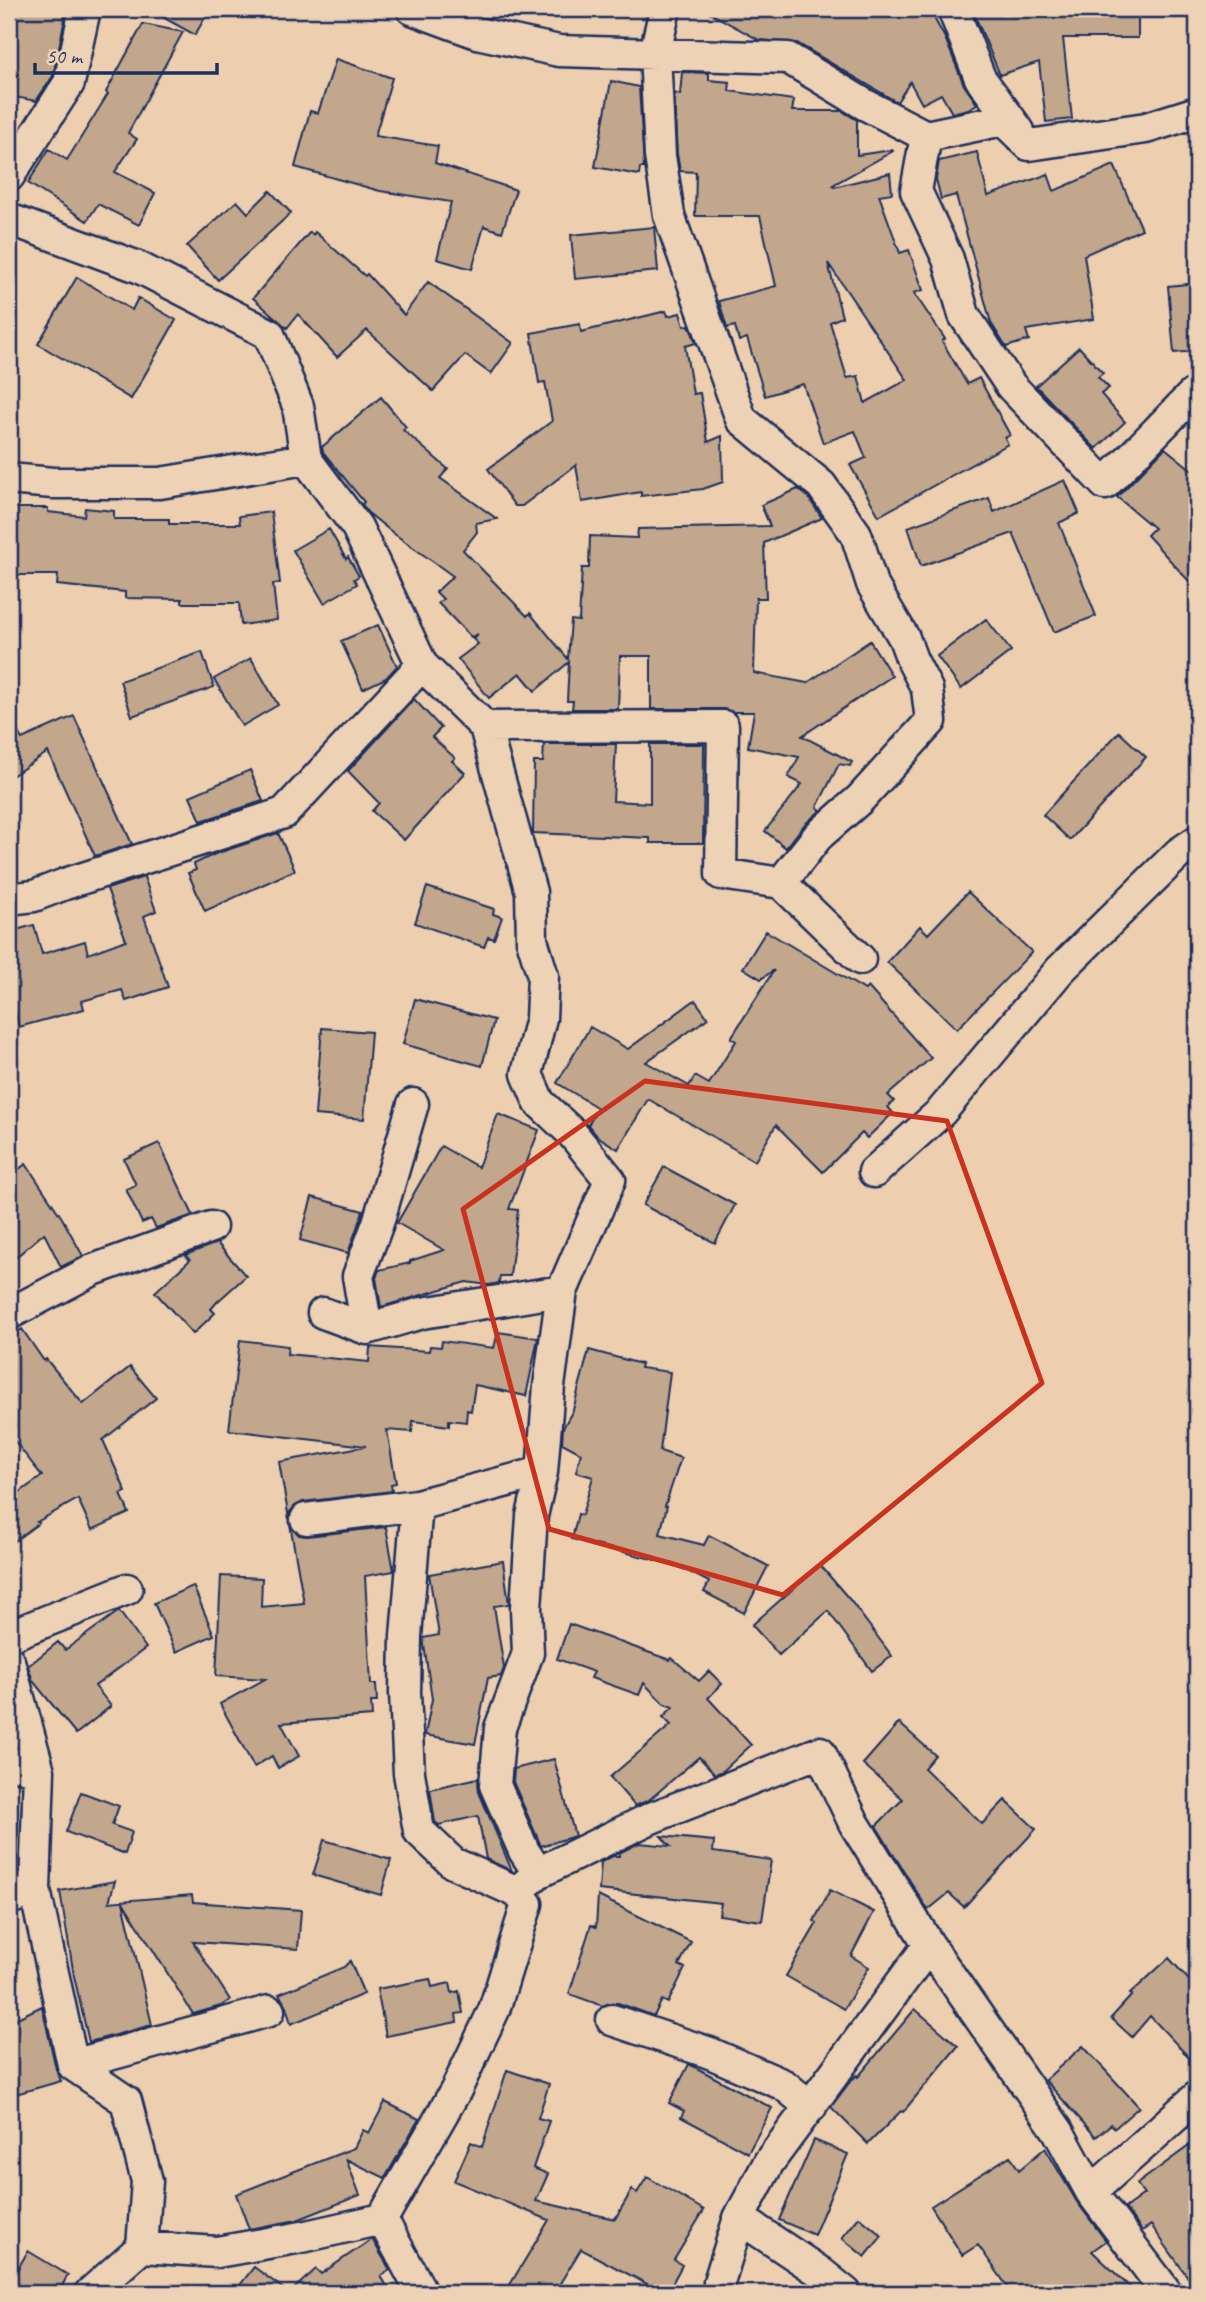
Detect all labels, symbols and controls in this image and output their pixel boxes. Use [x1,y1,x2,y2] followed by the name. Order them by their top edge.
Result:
[35,32,217,76] scale bar
[46,43,84,69] text: 50 m

